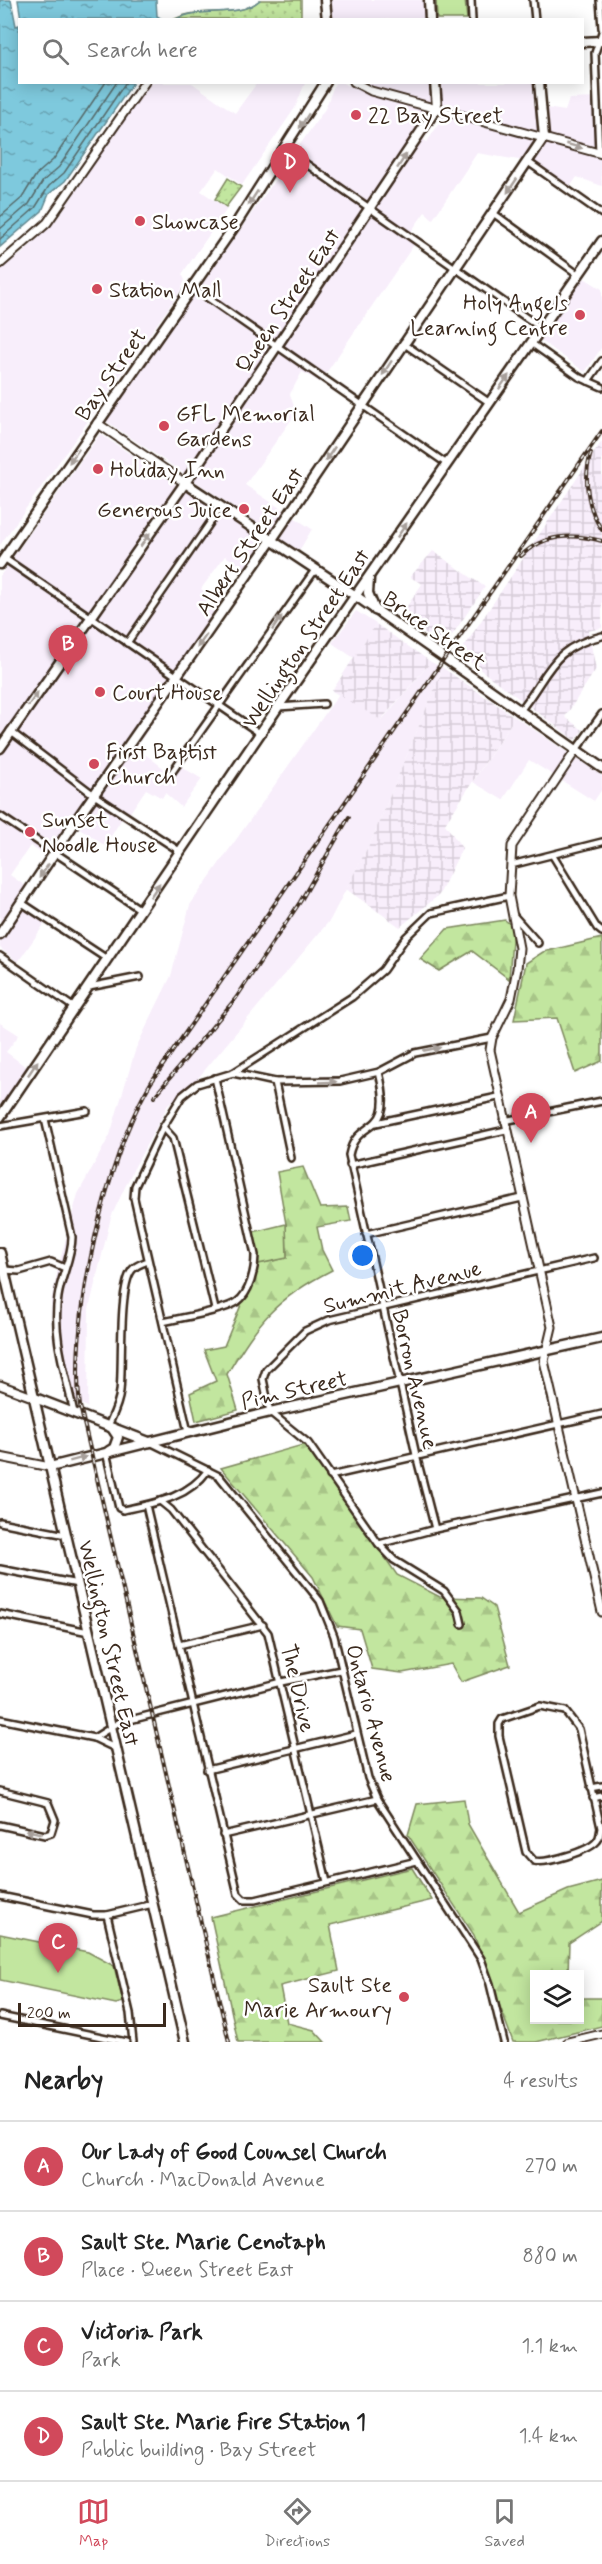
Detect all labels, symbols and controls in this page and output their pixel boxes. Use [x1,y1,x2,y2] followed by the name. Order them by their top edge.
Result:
[18,18,584,84] search box
[39,35,72,68] icon: search
[87,37,198,65] text: Search here
[368,103,503,131] place label: 22 Bay Street
[349,108,363,122] marker: 22 Bay Street
[298,112,309,129] one-way arrow
[565,142,583,151] one-way arrow
[270,144,310,193] pin: D
[396,153,407,169] one-way arrow
[506,178,517,194] one-way arrow
[247,190,259,206] one-way arrow
[152,209,239,237] place label: Showcase
[133,214,147,228] marker: Showcase
[230,224,347,379] street label: Queen Street East
[109,277,222,305] place label: Station Mall
[90,282,104,296] marker: Station Mall
[410,290,568,346] place label: Holy Angels Learning Centre
[573,308,587,322] marker: Holy Angels Learning Centre
[70,323,154,427] street label: Bay Street
[382,360,393,376] one-way arrow
[498,374,510,390] one-way arrow
[176,401,315,454] place label: GFL Memorial Gardens
[157,419,171,433] marker: GFL Memorial Gardens
[324,445,336,461] one-way arrow
[69,448,80,464] one-way arrow
[110,457,225,485] place label: Holiday Inn
[91,462,105,476] marker: Holiday Inn
[190,462,311,622] street label: Albert Street East
[97,497,232,525] place label: Generous Juice
[237,502,251,516] marker: Generous Juice
[396,522,407,538] one-way arrow
[139,532,150,548] one-way arrow
[236,544,380,736] street label: Wellington Street East
[376,586,491,678] street label: Bruce Street
[271,615,282,632] one-way arrow
[48,626,88,675] pin: B
[197,633,208,649] one-way arrow
[112,680,223,708] place label: Court House
[93,685,107,699] marker: Court House
[27,692,39,708] one-way arrow
[106,739,217,792] place label: First Baptist Church
[87,757,101,771] marker: First Baptist Church
[42,807,158,860] place label: Sunset Noodle House
[23,825,37,839] marker: Sunset Noodle House
[39,863,50,879] one-way arrow
[149,883,161,899] one-way arrow
[423,1044,442,1053] one-way arrow
[27,1060,38,1077] one-way arrow
[318,1077,337,1086] one-way arrow
[512,1094,550,1143] pin: A
[348,1241,377,1270] your location
[321,1255,484,1321] street label: Summit Avenue
[384,1307,444,1452] street label: Borron Avenue
[238,1365,350,1417] street label: Pim Street
[69,1454,87,1464] one-way arrow
[68,1538,145,1750] street label: Wellington Street East
[273,1641,321,1735] street label: The Drive
[338,1642,402,1785] street label: Ontario Avenue
[24,1827,43,1836] one-way arrow
[38,1924,78,1973] pin: C
[530,1970,584,2024] map controls
[530,1970,584,2024] button: layers
[244,1972,392,2025] place label: Sault Ste Marie Armoury
[397,1990,411,2004] marker: Sault Ste Marie Armoury
[18,2000,166,2028] scale bar
[27,2003,71,2024] text: 200 m
[24,2064,103,2098] text: Nearby
[503,2068,578,2095] text: 4 results
[81,2139,387,2167] text: Our Lady of Good Counsel Church
[37,2153,50,2180] text: A
[525,2153,578,2180] text: 270 m
[81,2167,325,2194] text: Church · MacDonald Avenue
[81,2229,326,2257] text: Sault Ste. Marie Cenotaph
[37,2243,50,2270] text: B
[522,2243,578,2270] text: 880 m
[81,2257,293,2284] text: Place · Queen Street East
[81,2319,203,2347] text: Victoria Park
[36,2333,51,2360] text: C
[521,2333,578,2360] text: 1.1 km
[81,2347,121,2374] text: Park
[81,2409,366,2437] text: Sault Ste. Marie Fire Station 1
[37,2423,50,2450] text: D
[519,2423,578,2450] text: 1.4 km
[81,2437,316,2464] text: Public building · Bay Street
[77,2495,110,2552] tab: Map
[264,2495,330,2552] tab: Directions
[484,2495,525,2552] tab: Saved

